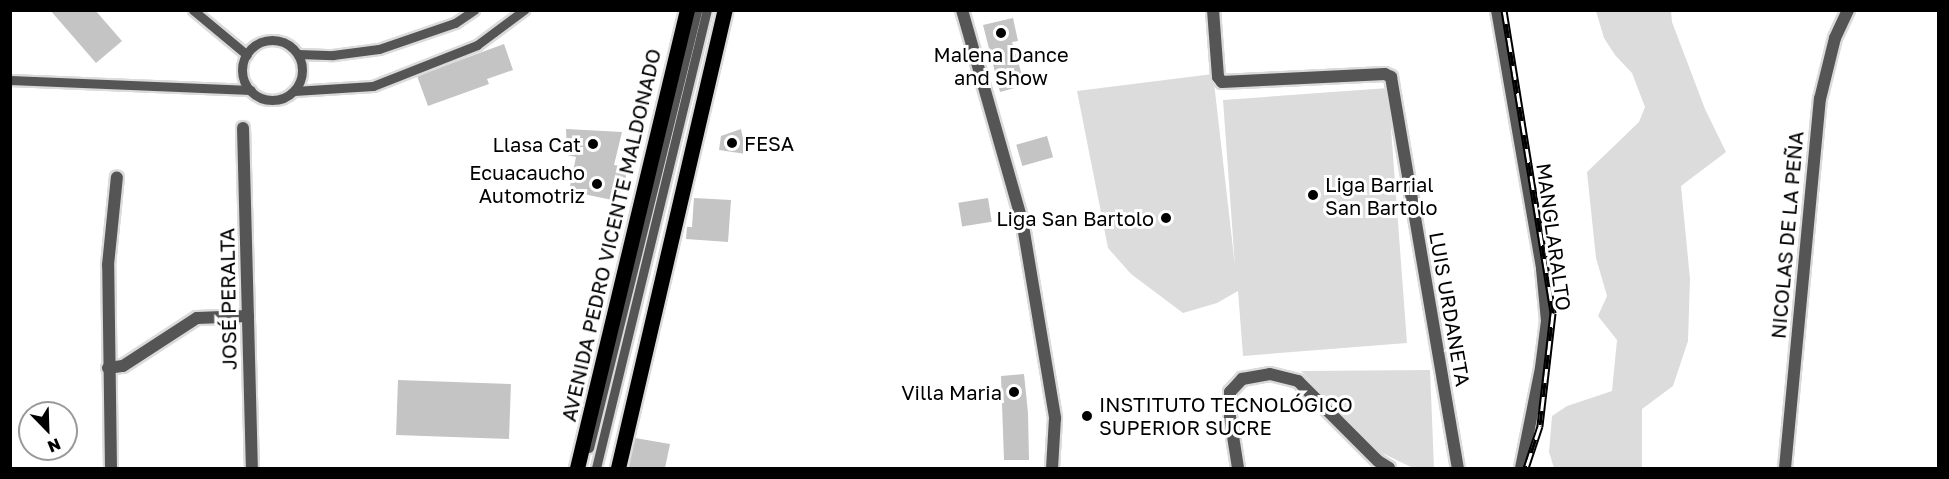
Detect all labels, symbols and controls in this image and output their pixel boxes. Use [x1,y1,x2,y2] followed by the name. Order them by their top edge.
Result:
[994,26,1008,40] marker: Malena Dance and Show
[934,42,1068,89] place label: Malena Dance and Show
[556,46,666,424] street label: AVENIDA PEDRO VICENTE MALDONADO
[1766,130,1808,340] street label: NICOLAS DE LA PEÑA
[744,131,794,155] place label: FESA
[493,132,581,156] place label: Llasa Cat
[725,136,739,150] marker: FESA
[586,137,600,151] marker: Llasa Cat
[469,160,585,207] place label: Ecuacaucho Automotriz
[1532,162,1576,312] street label: MANGLARALTO
[1325,172,1437,219] place label: Liga Barrial San Bartolo
[590,177,604,191] marker: Ecuacaucho Automotriz
[1306,188,1320,202] marker: Liga Barrial San Bartolo
[996,206,1154,230] place label: Liga San Bartolo
[1159,211,1173,225] marker: Liga San Bartolo
[215,228,241,370] street label: JOSÉ PERALTA
[1425,230,1475,388] street label: LUIS URDANETA
[901,380,1002,404] place label: Villa Maria
[1007,385,1021,399] marker: Villa Maria
[1099,392,1353,439] place label: INSTITUTO TECNOLÓGICO SUPERIOR SUCRE
[18,401,78,461] north arrow
[1080,409,1094,423] marker: INSTITUTO TECNOLÓGICO SUPERIOR SUCRE
[45,434,64,457] text: N

